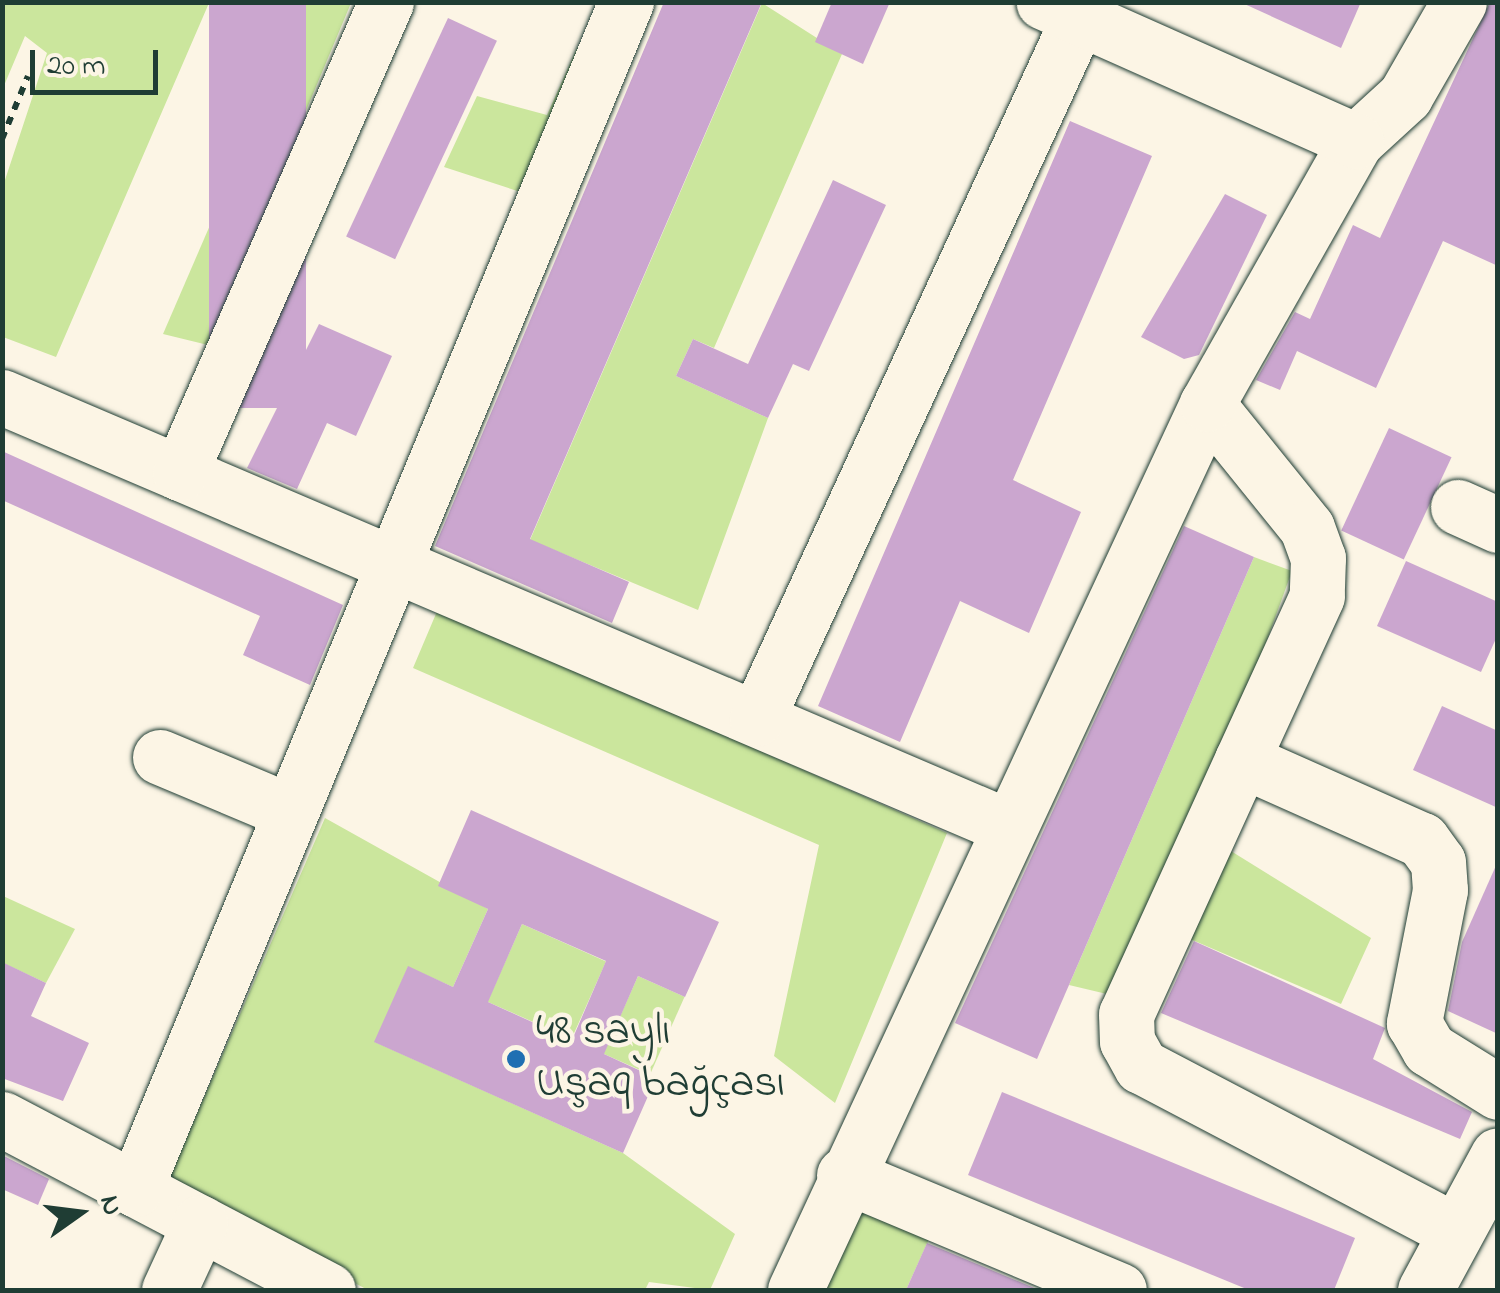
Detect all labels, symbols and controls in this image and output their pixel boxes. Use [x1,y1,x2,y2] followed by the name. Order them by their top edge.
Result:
[35,30,162,92] scale bar
[47,45,106,89] text: 20 m
[536,1006,785,1112] place label: 48 saylı Uşaq bağçası
[505,1048,527,1070] marker: 48 saylı Uşaq bağçası
[30,1163,130,1263] north arrow
[87,1191,132,1220] text: N

